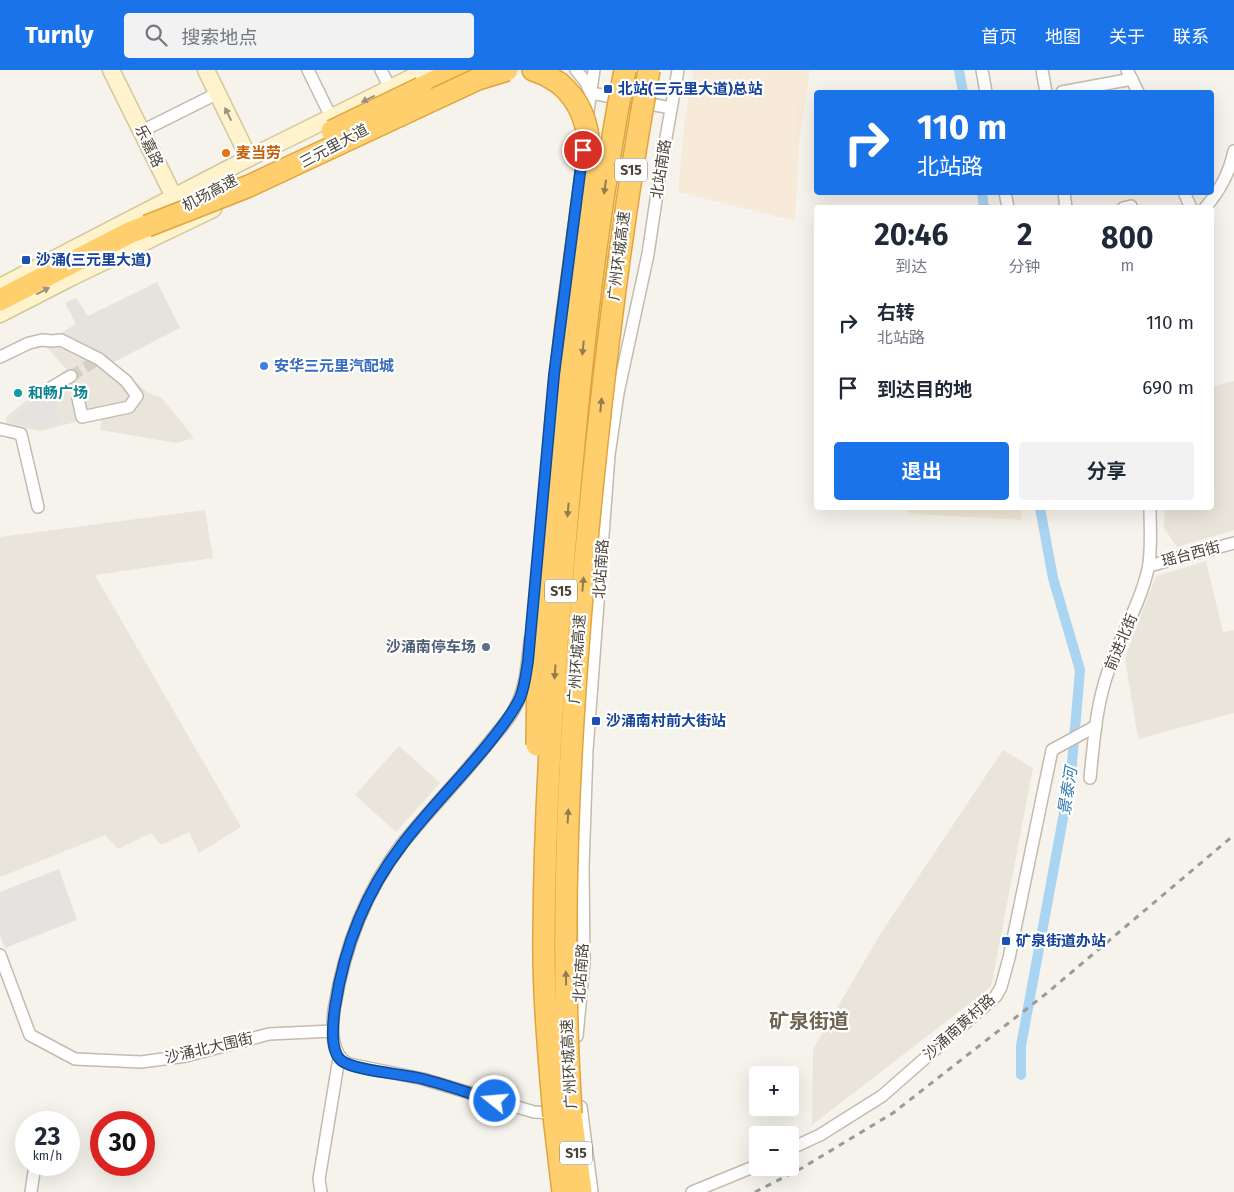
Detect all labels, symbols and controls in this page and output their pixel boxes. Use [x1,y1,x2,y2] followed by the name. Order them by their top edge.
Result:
[124,13,474,58] search box
[25,21,94,49] text: Turnly
[142,21,170,49] icon: search
[182,26,258,49] text: 搜索地点
[981,26,1017,48] text: 首页
[1045,26,1081,48] text: 地图
[1109,26,1145,48] text: 关于
[1173,26,1209,48] text: 联系
[618,80,763,98] place label: 北站(三元里大道)总站
[602,83,614,95] marker: 北站(三元里大道)总站
[361,95,375,103] one-way arrow
[917,106,1007,148] text: 110 m
[224,107,232,121] one-way arrow
[834,110,899,175] icon: right
[297,120,371,172] street label: 三元里大道
[131,122,167,170] street label: 乐嘉路
[562,129,604,171] pin
[569,136,597,164] icon: arrive
[647,138,675,200] street label: 北站南路
[236,144,281,162] place label: 麦当劳
[220,147,232,159] marker: 麦当劳
[917,153,983,180] text: 北站路
[615,158,647,182] road number: S15
[179,171,241,215] street label: 机场高速
[601,179,609,195] one-way arrow
[605,210,633,302] street label: 广州环城高速
[874,217,948,253] text: 20:46
[1017,217,1032,253] text: 2
[1101,220,1154,256] text: 800
[36,251,151,269] place label: 沙涌(三元里大道)
[20,254,32,266] marker: 沙涌(三元里大道)
[1120,256,1134,275] text: m
[895,257,927,276] text: 到达
[1009,257,1041,276] text: 分钟
[36,287,50,295] one-way arrow
[877,301,915,324] text: 右转
[834,309,862,337] icon: right
[1146,311,1194,334] text: 110 m
[877,328,925,347] text: 北站路
[579,340,587,356] one-way arrow
[274,357,394,375] place label: 安华三元里汽配城
[258,360,270,372] marker: 安华三元里汽配城
[834,374,862,402] icon: arrive
[1142,376,1194,399] text: 690 m
[877,378,972,401] text: 到达目的地
[28,384,88,402] place label: 和畅广场
[12,387,24,399] marker: 和畅广场
[597,396,605,412] one-way arrow
[834,442,1009,500] button: 退出
[1019,442,1194,500] button: 分享
[564,502,572,518] one-way arrow
[590,538,612,600] street label: 北站南路
[1160,538,1222,570] street label: 瑶台西街
[579,576,587,592] one-way arrow
[545,580,577,602] road number: S15
[1101,611,1141,673] street label: 前进北街
[565,613,589,705] street label: 广州环城高速
[386,638,476,656] place label: 沙涌南停车场
[480,641,492,653] marker: 沙涌南停车场
[550,664,558,680] one-way arrow
[606,712,726,730] place label: 沙涌南村前大街站
[590,715,602,727] marker: 沙涌南村前大街站
[1054,763,1081,816] water label: 景泰河
[564,808,572,824] one-way arrow
[1016,932,1106,950] place label: 矿泉街道办站
[1000,935,1012,947] marker: 矿泉街道办站
[570,942,592,1004] street label: 北站南路
[561,970,569,986] one-way arrow
[920,990,998,1064] street label: 沙涌南黄村路
[769,1009,849,1033] district label: 矿泉街道
[558,1019,580,1109] street label: 广州环城高速
[163,1029,255,1067] street label: 沙涌北大围街
[749,1066,799,1176] map controls
[749,1066,799,1116] button: +
[468,1074,520,1126] position arrow
[90,1111,155,1176] speed limit sign: 30
[35,1122,60,1152] text: 23
[749,1126,799,1176] button: −
[560,1142,592,1164] road number: S15
[33,1149,62,1163] text: km/h

